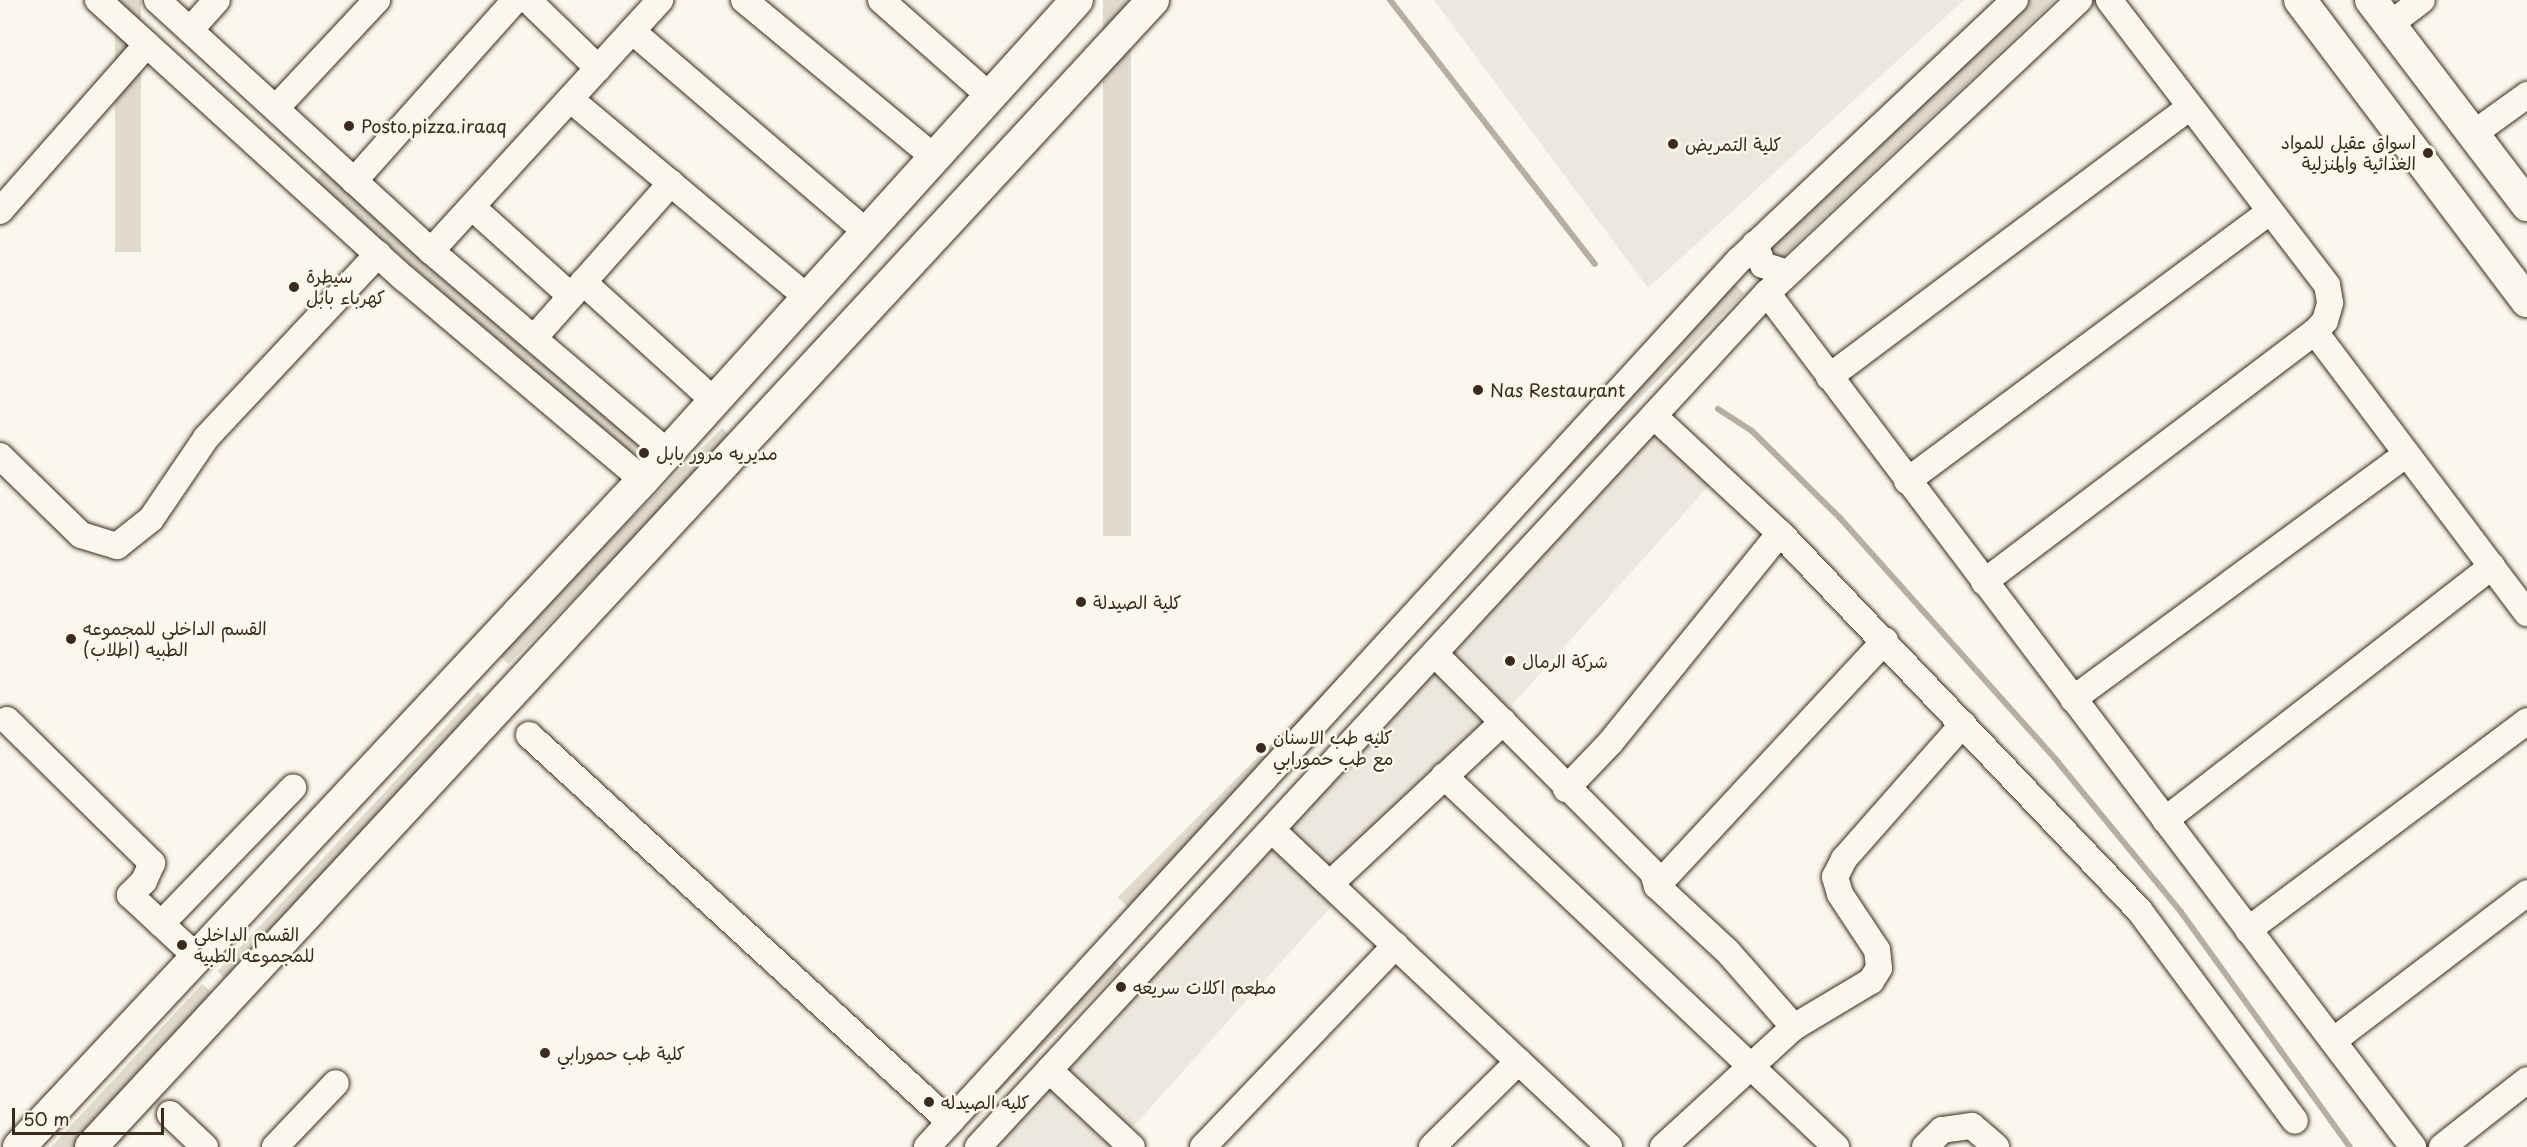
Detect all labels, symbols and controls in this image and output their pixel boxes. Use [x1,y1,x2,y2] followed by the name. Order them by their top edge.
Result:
[361,115,507,137] place label: Posto.pizza.iraaq
[342,119,356,133] marker: Posto.pizza.iraaq
[2281,132,2416,174] place label: اسواق عقيل للمواد الغذائية والمنزلية
[1685,133,1782,155] place label: كلية التمريض
[1666,137,1680,151] marker: كلية التمريض
[2421,146,2435,160] marker: اسواق عقيل للمواد الغذائية والمنزلية
[306,266,385,308] place label: سيطرة كهرباء بابل
[287,280,301,294] marker: سيطرة كهرباء بابل
[1490,379,1625,401] place label: Nas Restaurant
[1471,383,1485,397] marker: Nas Restaurant
[656,442,778,464] place label: مديريه مرور بابل
[637,446,651,460] marker: مديريه مرور بابل
[1093,591,1182,613] place label: كلية الصيدلة
[1074,595,1088,609] marker: كلية الصيدلة
[83,618,267,660] place label: القسم الداخلي للمجموعه الطبيه (اطلاب)
[64,632,78,646] marker: القسم الداخلي للمجموعه الطبيه (اطلاب)
[1522,650,1608,672] place label: شركة الرمال
[1503,654,1517,668] marker: شركة الرمال
[1273,727,1393,770] place label: كليه طب الاسنان مع طب حمورابي
[1254,741,1268,755] marker: كليه طب الاسنان مع طب حمورابي
[194,924,315,966] place label: القسم الداخلي للمجموعه الطبيه
[175,938,189,952] marker: القسم الداخلي للمجموعه الطبيه
[1133,976,1276,998] place label: مطعم اكلات سريعه
[1114,980,1128,994] marker: مطعم اكلات سريعه
[557,1042,685,1064] place label: كلية طب حمورابي
[538,1046,552,1060] marker: كلية طب حمورابي
[941,1091,1030,1113] place label: كليه الصيدله
[922,1095,936,1109] marker: كليه الصيدله
[15,1096,166,1134] scale bar
[23,1105,70,1132] text: 50 m

